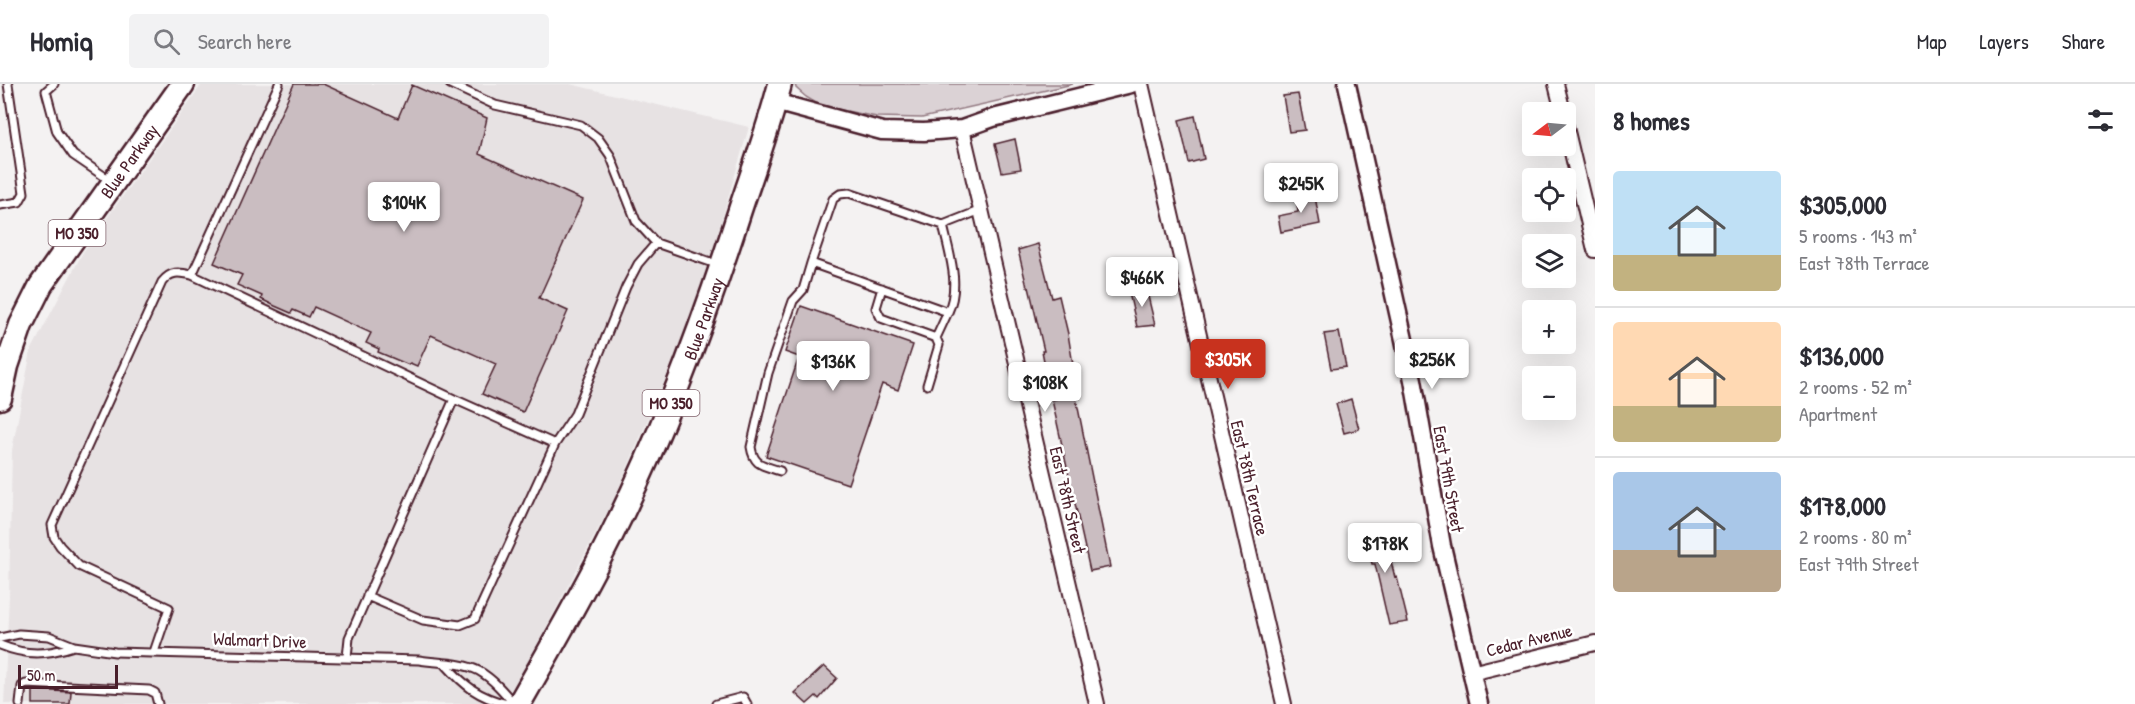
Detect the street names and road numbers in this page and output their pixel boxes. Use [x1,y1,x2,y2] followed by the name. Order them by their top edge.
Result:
[94,118,164,203] street label: Blue Parkway
[48,220,106,246] road number: MO 350
[677,274,729,363] street label: Blue Parkway
[642,390,700,416] road number: MO 350
[1225,418,1275,538] street label: East 78th Terrace
[1427,424,1471,535] street label: East 79th Street
[1044,444,1093,557] street label: East 78th Street
[1483,617,1575,663] street label: Cedar Avenue
[213,626,307,654] street label: Walmart Drive

